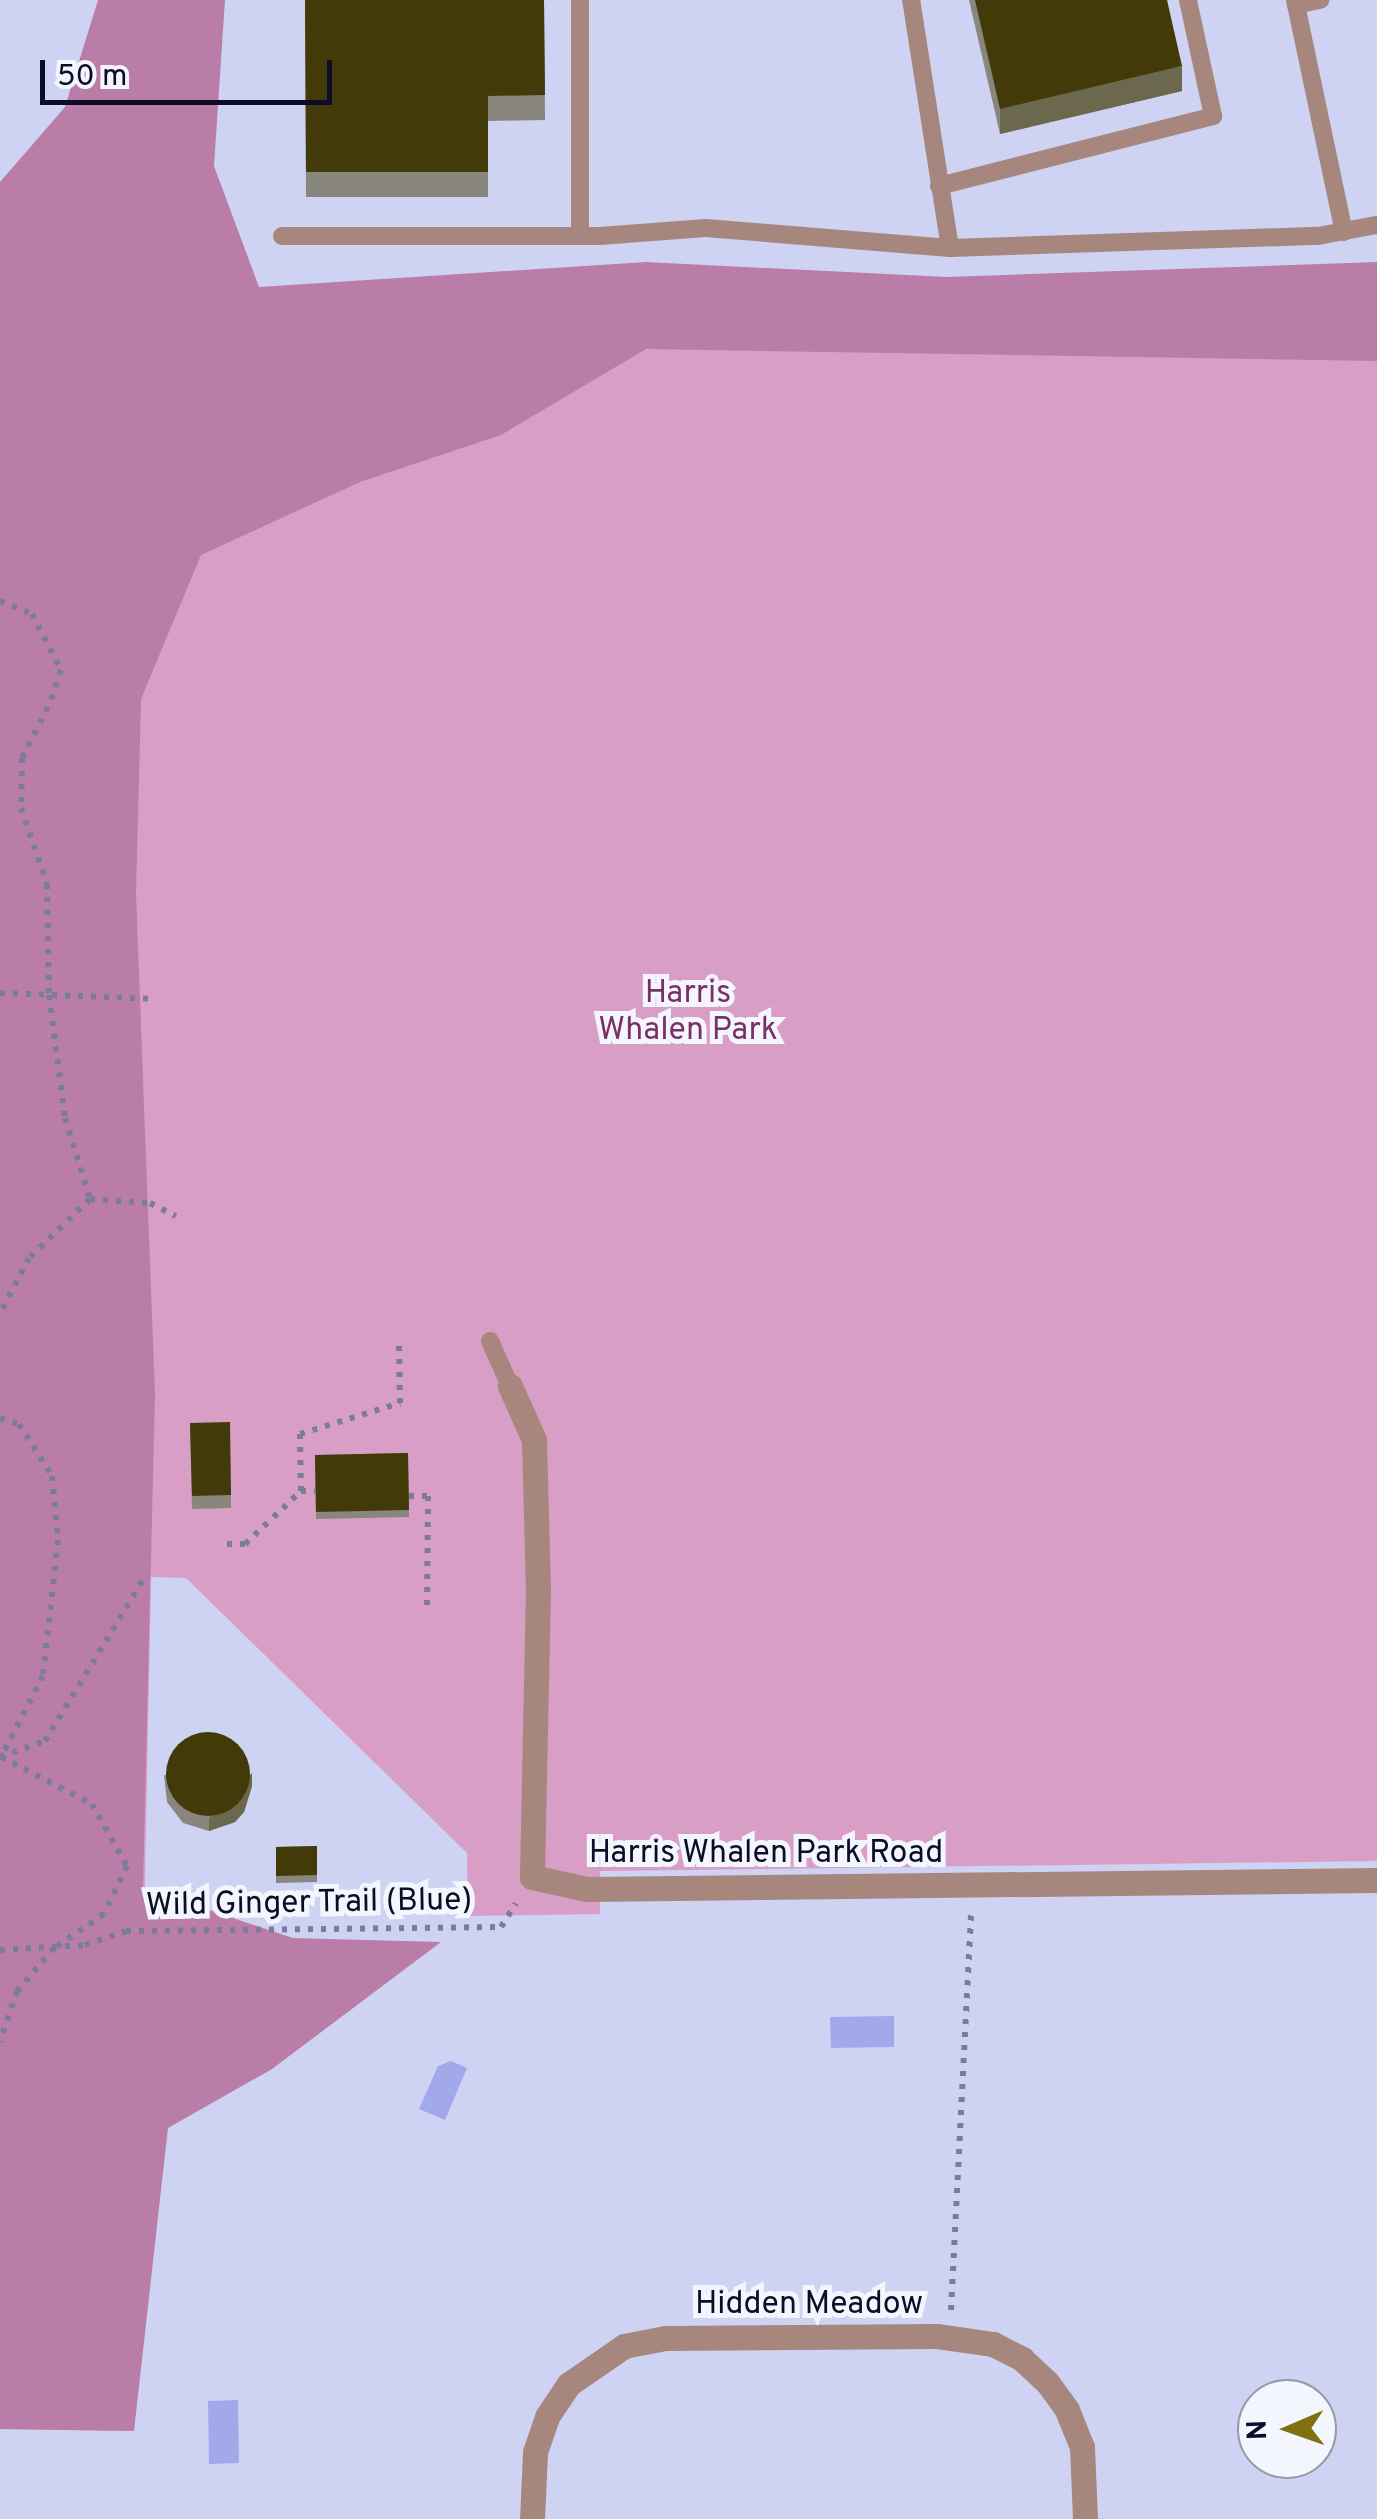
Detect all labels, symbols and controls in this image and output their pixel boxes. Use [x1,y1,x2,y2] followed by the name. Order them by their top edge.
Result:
[45,40,338,102] scale bar
[57,59,127,96] text: 50 m
[598,976,778,1051] park label: Harris Whalen Park
[589,1835,943,1873] street label: Harris Whalen Park Road
[145,1882,473,1926] street label: Wild Ginger Trail (Blue)
[695,2286,923,2324] street label: Hidden Meadow
[1237,2379,1337,2479] north arrow
[1241,2419,1277,2441] text: N

